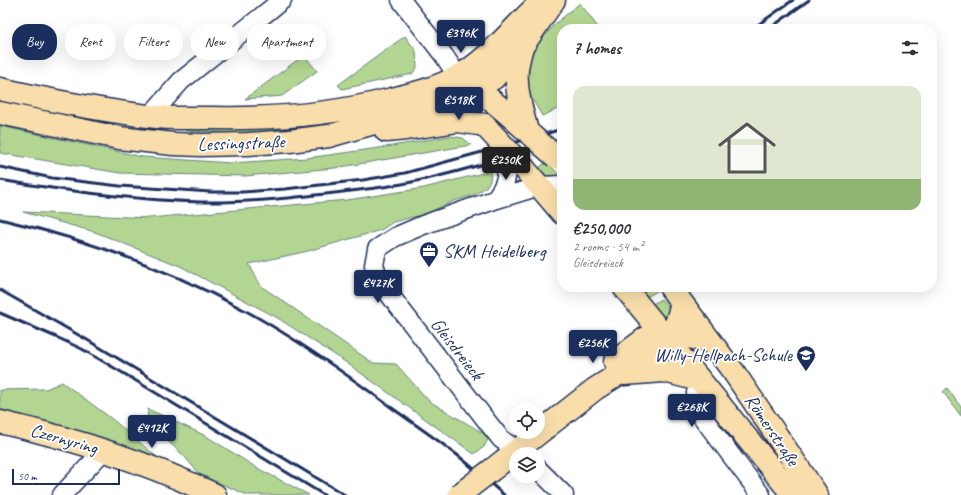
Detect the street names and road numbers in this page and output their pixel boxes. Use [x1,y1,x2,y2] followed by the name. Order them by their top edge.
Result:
[197,129,287,157] street label: Lessingstraße
[425,313,490,387] street label: Gleisdreieck
[739,389,806,472] street label: Römerstraße
[27,418,102,460] street label: Czernyring

